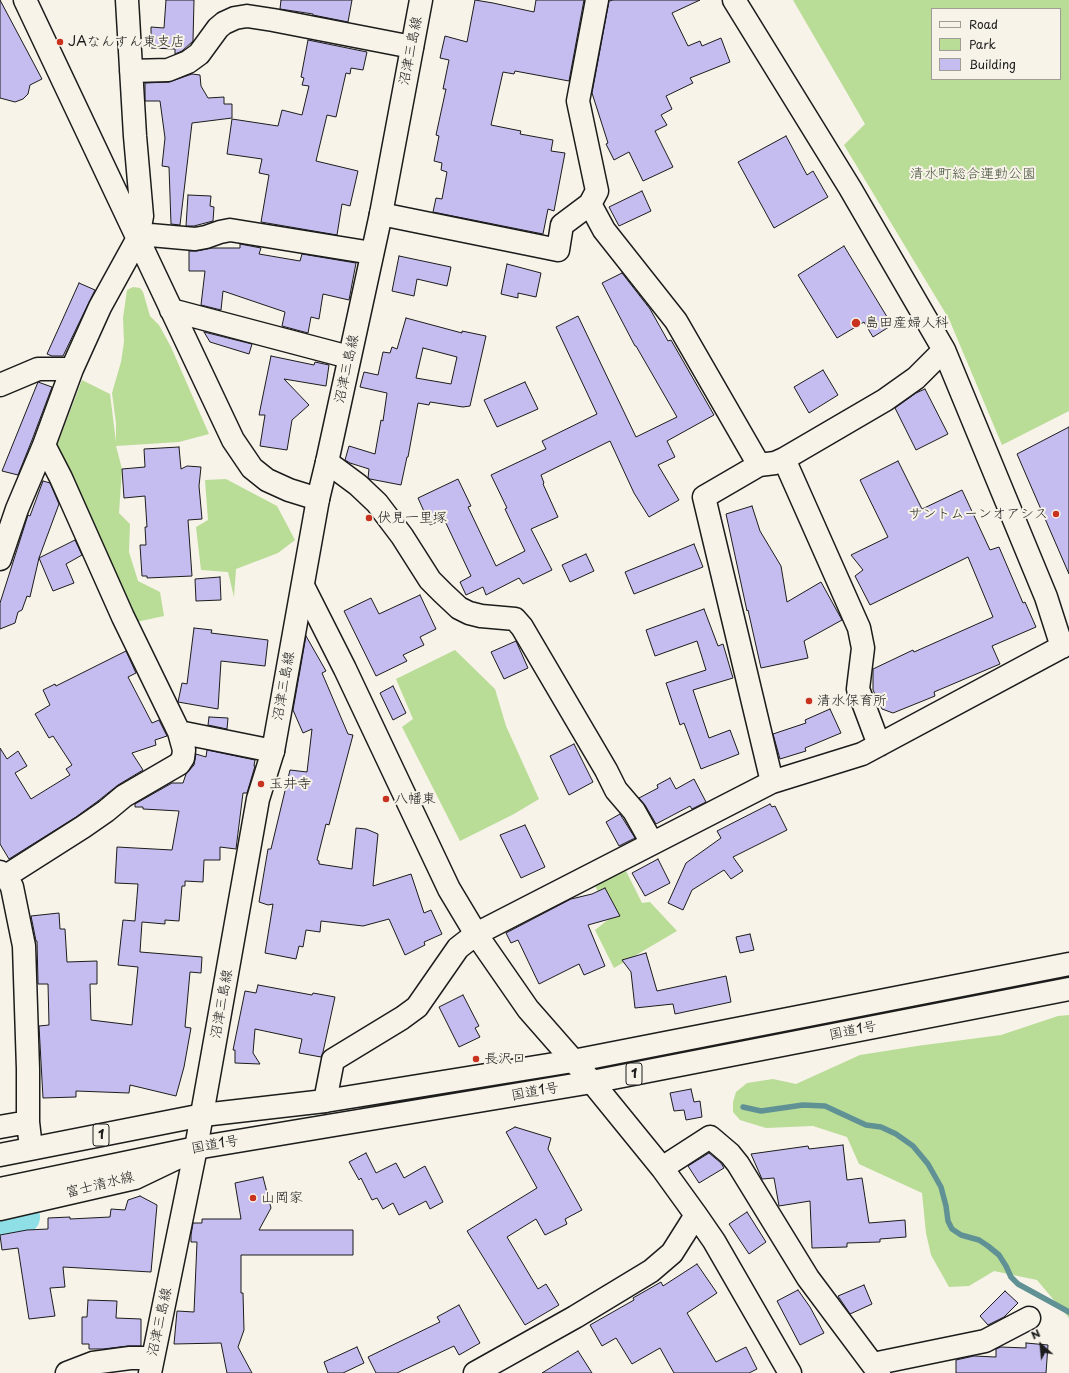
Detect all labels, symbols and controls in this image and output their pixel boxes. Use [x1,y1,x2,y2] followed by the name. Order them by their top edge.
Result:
[931,8,1061,80] legend
[396,15,426,87] street label: 沼津三島線
[969,15,998,33] text: Road
[68,34,185,50] place label: JAなんすん東支店
[969,35,996,53] text: Park
[55,37,65,47] marker: JAなんすん東支店
[969,55,1016,73] text: Building
[910,166,1036,182] park label: 清水町総合運動公園
[865,315,949,331] place label: 島田産婦人科
[850,317,862,329] marker: 島田産婦人科
[332,333,362,405] street label: 沼津三島線
[909,506,1048,522] place label: サントムーンオアシス
[1051,509,1061,519] marker: サントムーンオアシス
[377,510,447,526] place label: 伏見一里塚
[364,513,374,523] marker: 伏見一里塚
[270,650,298,722] street label: 沼津三島線
[817,693,887,709] place label: 清水保育所
[804,696,814,706] marker: 清水保育所
[269,776,311,792] place label: 玉井寺
[256,779,266,789] marker: 玉井寺
[394,791,436,807] place label: 八幡東
[381,794,391,804] marker: 八幡東
[208,968,236,1040] street label: 沼津三島線
[828,1018,878,1044] street label: 国道1号
[484,1051,526,1067] place label: 長沢口
[471,1054,481,1064] marker: 長沢口
[626,1063,642,1085] road number: 1
[510,1080,560,1104] street label: 国道1号
[93,1124,109,1146] road number: 1
[190,1133,240,1157] street label: 国道1号
[64,1168,136,1202] street label: 富士清水線
[261,1190,303,1206] place label: 山岡家
[248,1193,258,1203] marker: 山岡家
[145,1286,175,1358] street label: 沼津三島線
[1028,1324,1043,1343] text: N
[1021,1325,1061,1365] north arrow

